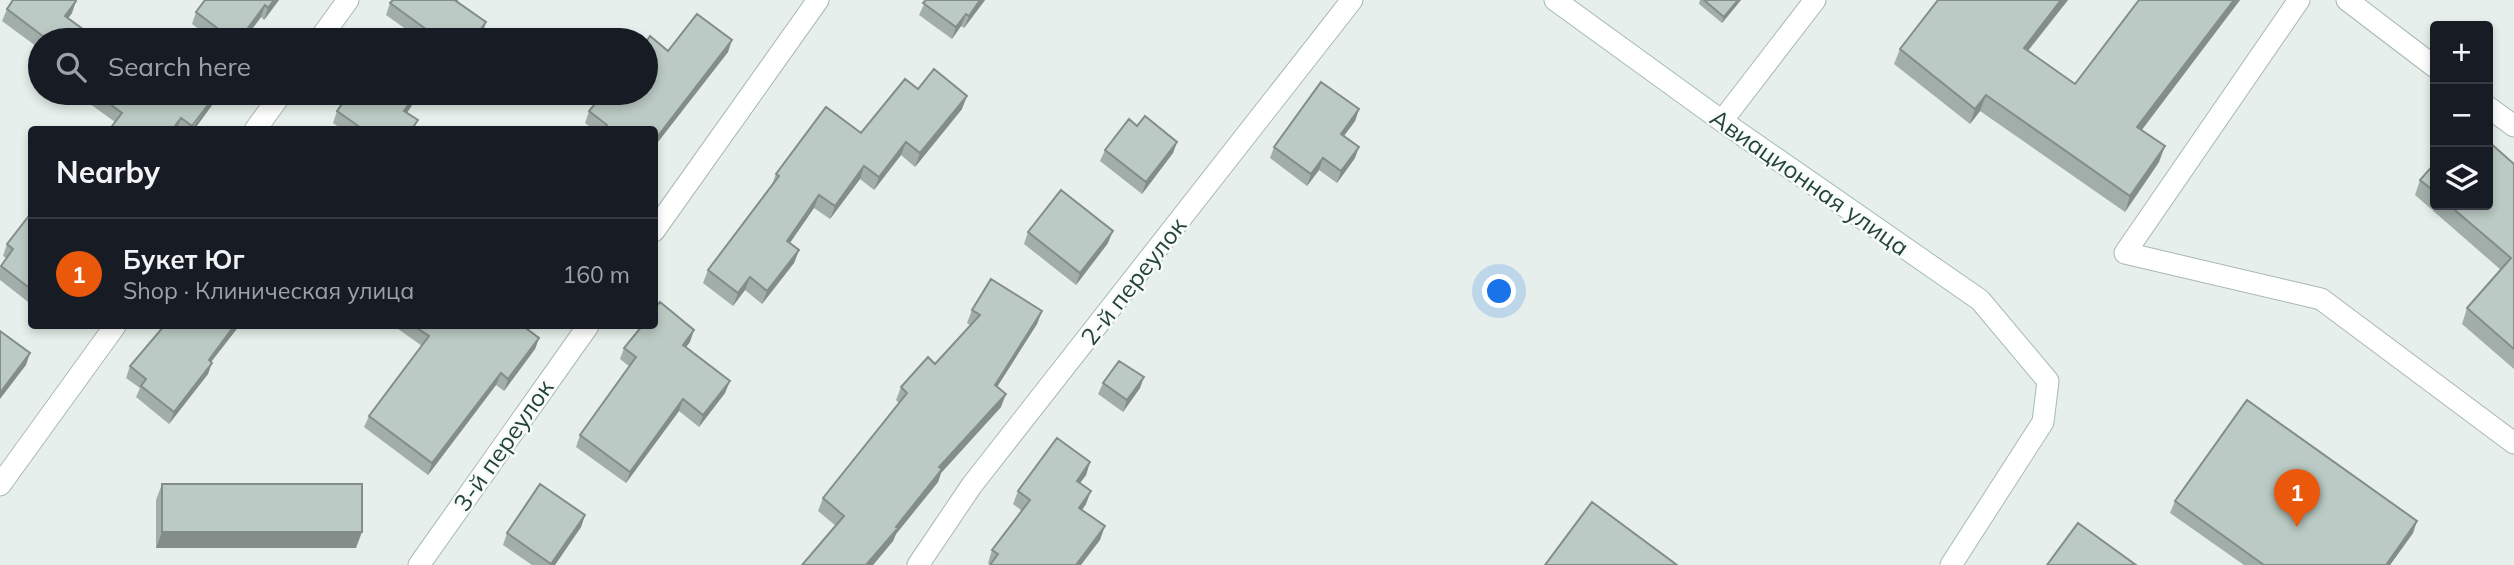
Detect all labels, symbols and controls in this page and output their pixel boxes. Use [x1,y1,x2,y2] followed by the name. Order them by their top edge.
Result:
[2430,21,2493,210] map controls
[2430,21,2493,84] button: +
[28,28,658,105] search box
[52,48,90,86] icon: search
[108,50,251,83] text: Search here
[2430,84,2493,147] button: −
[1705,102,1915,262] street label: Авиационная улица
[2430,147,2493,210] button: layers
[56,153,160,191] text: Nearby
[1074,211,1192,351] street label: 2-й переулок
[123,243,245,276] text: Букет Юг
[72,260,86,289] text: 1
[562,260,630,289] text: 160 m
[1482,274,1516,308] your location
[123,276,414,305] text: Shop · Клиническая улица
[447,373,559,517] street label: 3-й переулок
[2274,469,2320,527] pin: 1

